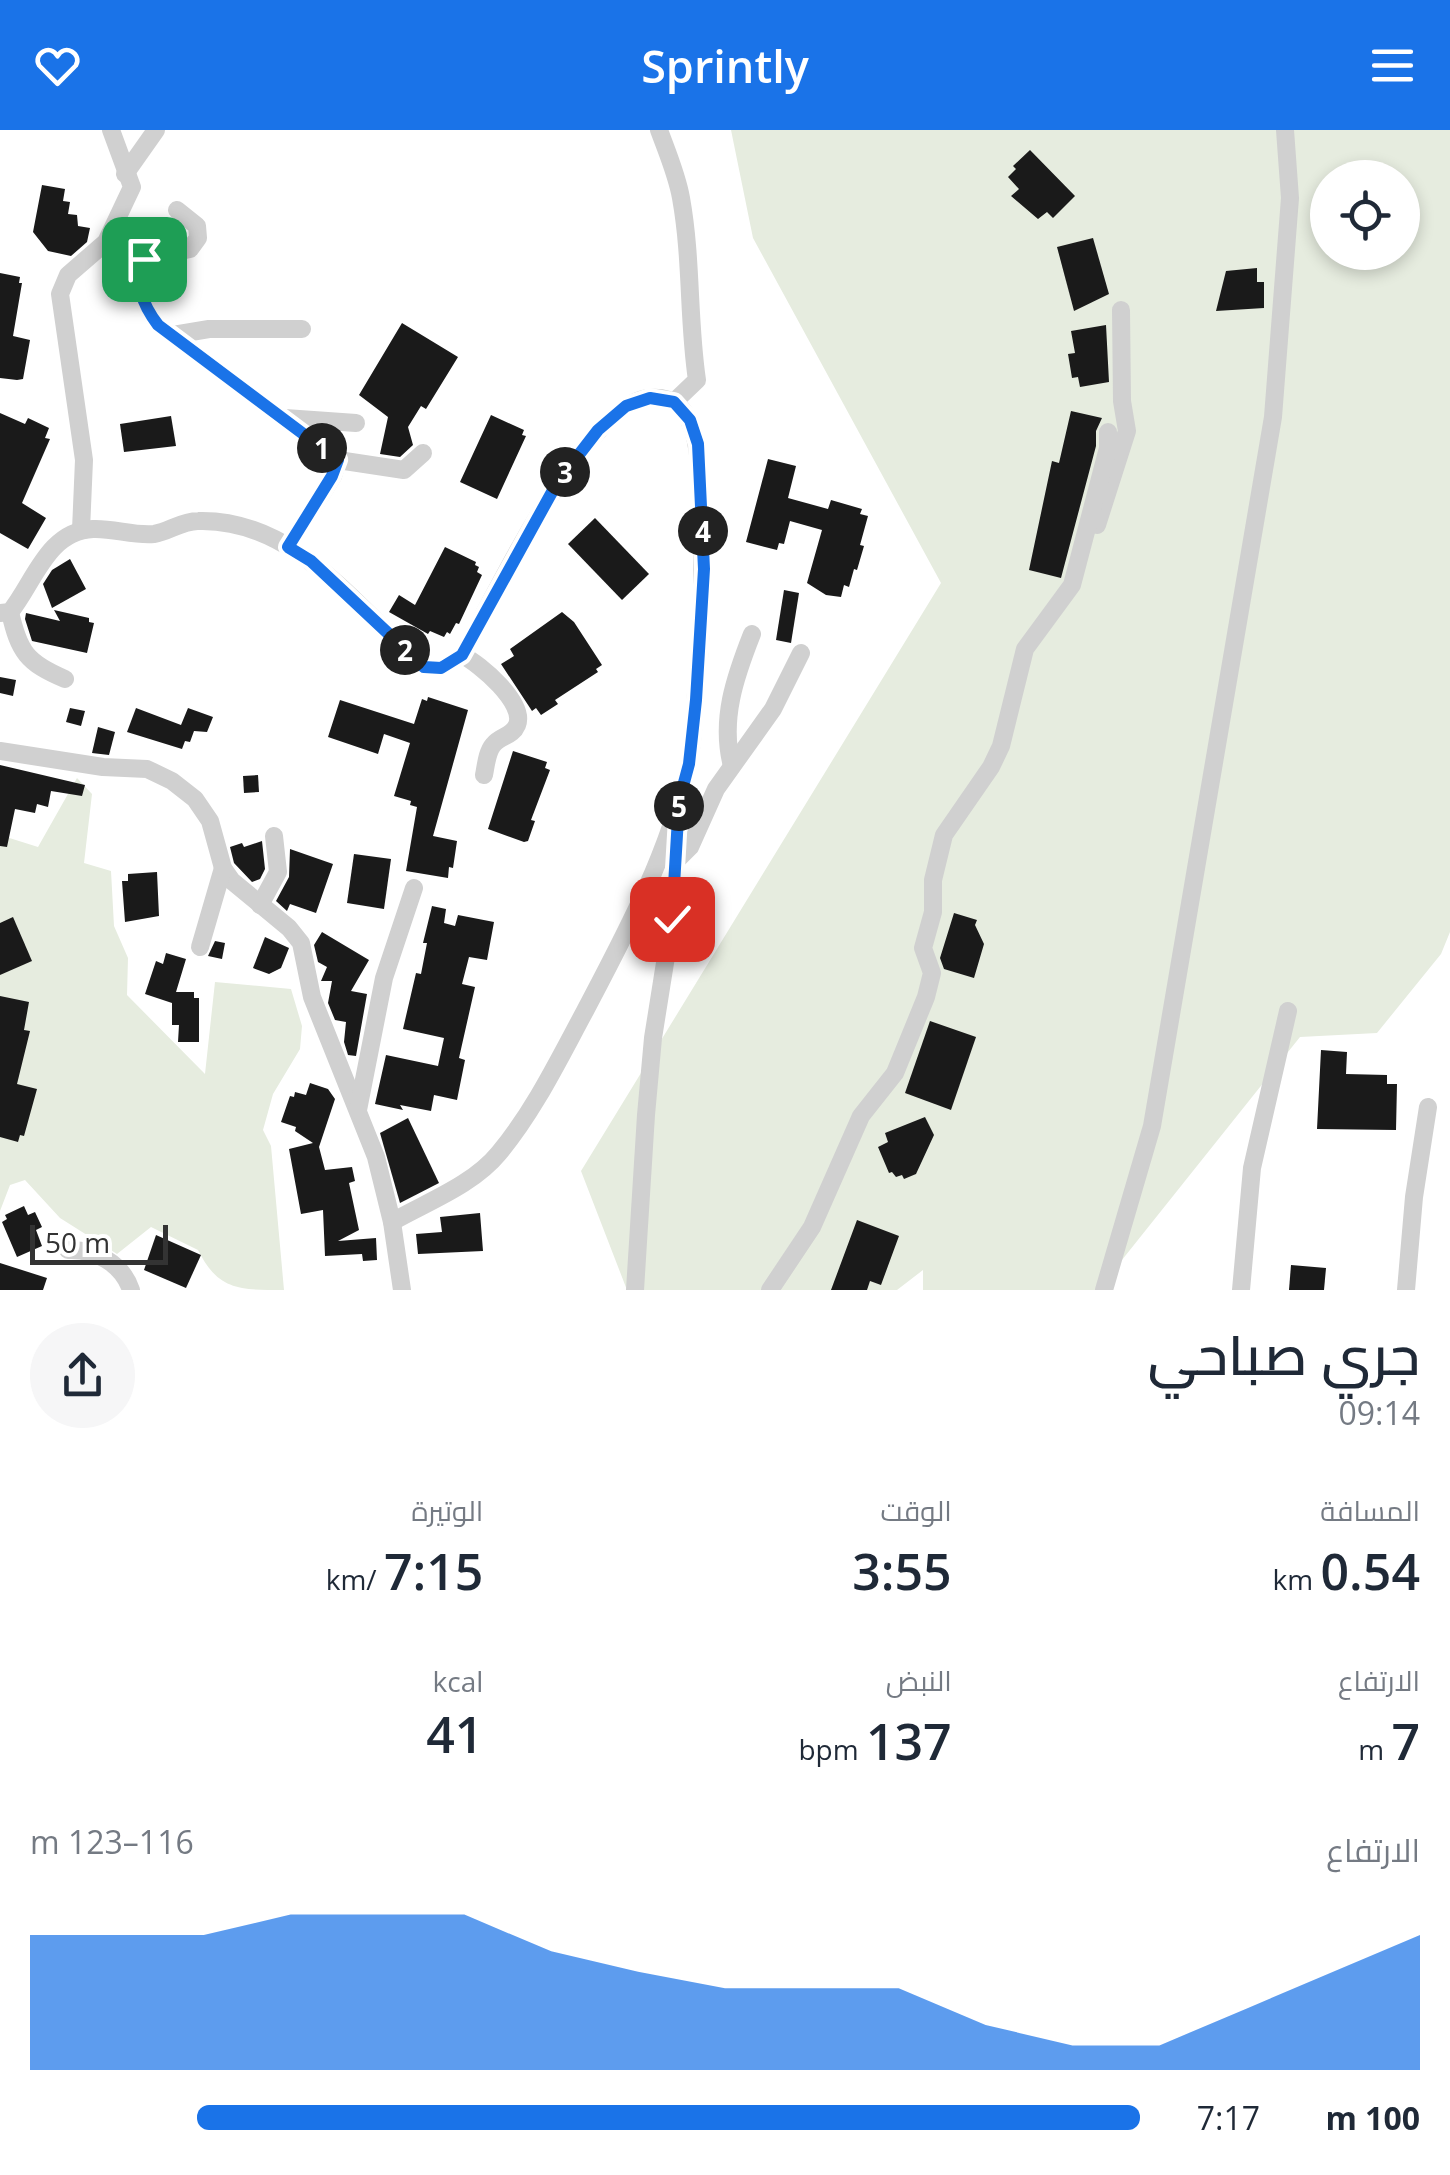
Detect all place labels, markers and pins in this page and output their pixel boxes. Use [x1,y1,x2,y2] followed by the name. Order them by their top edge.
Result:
[102,217,187,302] pin
[297,423,347,473] pin: 1
[540,447,590,497] pin: 3
[678,506,728,556] pin: 4
[380,625,430,675] pin: 2
[654,781,704,831] pin: 5
[630,877,715,962] pin

